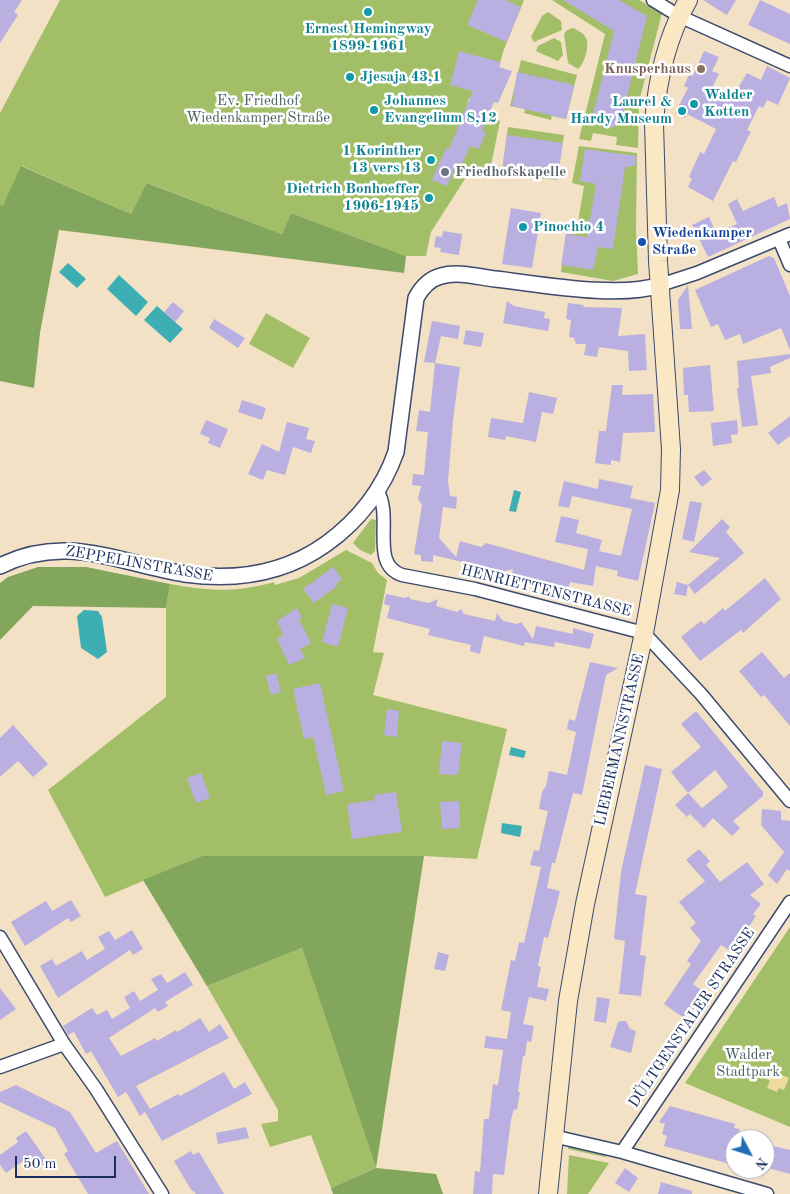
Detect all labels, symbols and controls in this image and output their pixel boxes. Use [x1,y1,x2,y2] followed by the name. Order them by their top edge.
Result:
[362,6,374,18] marker: Ernest Hemingway 1899-1961
[305,20,431,55] place label: Ernest Hemingway 1899-1961
[604,60,691,78] place label: Knusperhaus
[695,63,707,75] marker: Knusperhaus
[360,68,441,86] place label: Jjesaja 43,1
[344,71,356,83] marker: Jjesaja 43,1
[704,86,753,121] place label: Walder Kotten
[186,92,330,127] park label: Ev. Friedhof Wiedenkamper Straße
[384,92,497,127] place label: Johannes Evangelium 8,12
[570,93,672,128] place label: Laurel & Hardy Museum
[688,98,700,110] marker: Walder Kotten
[368,104,380,116] marker: Johannes Evangelium 8,12
[676,105,688,117] marker: Laurel & Hardy Museum
[342,142,421,177] place label: 1 Korinther 13 vers 13
[425,154,437,166] marker: 1 Korinther 13 vers 13
[455,163,566,181] place label: Friedhofskapelle
[439,166,451,178] marker: Friedhofskapelle
[286,180,419,215] place label: Dietrich Bonhoeffer 1906-1945
[423,192,435,204] marker: Dietrich Bonhoeffer 1906-1945
[533,218,604,236] place label: Pinochio 4
[517,221,529,233] marker: Pinochio 4
[652,224,752,259] place label: Wiedenkamper Straße
[636,236,648,248] marker: Wiedenkamper Straße
[64,542,214,586] street label: ZEPPELINSTRASSE
[459,561,633,621] street label: HENRIETTENSTRASSE
[591,652,649,828] street label: LIEBERMANNSTRASSE
[625,925,759,1111] street label: DÜLTGENSTALER STRASSE
[716,1046,780,1081] park label: Walder Stadtpark
[725,1129,775,1179] north arrow
[18,1146,119,1178] scale bar
[752,1154,770,1172] text: N
[23,1157,57,1172] text: 50 m

